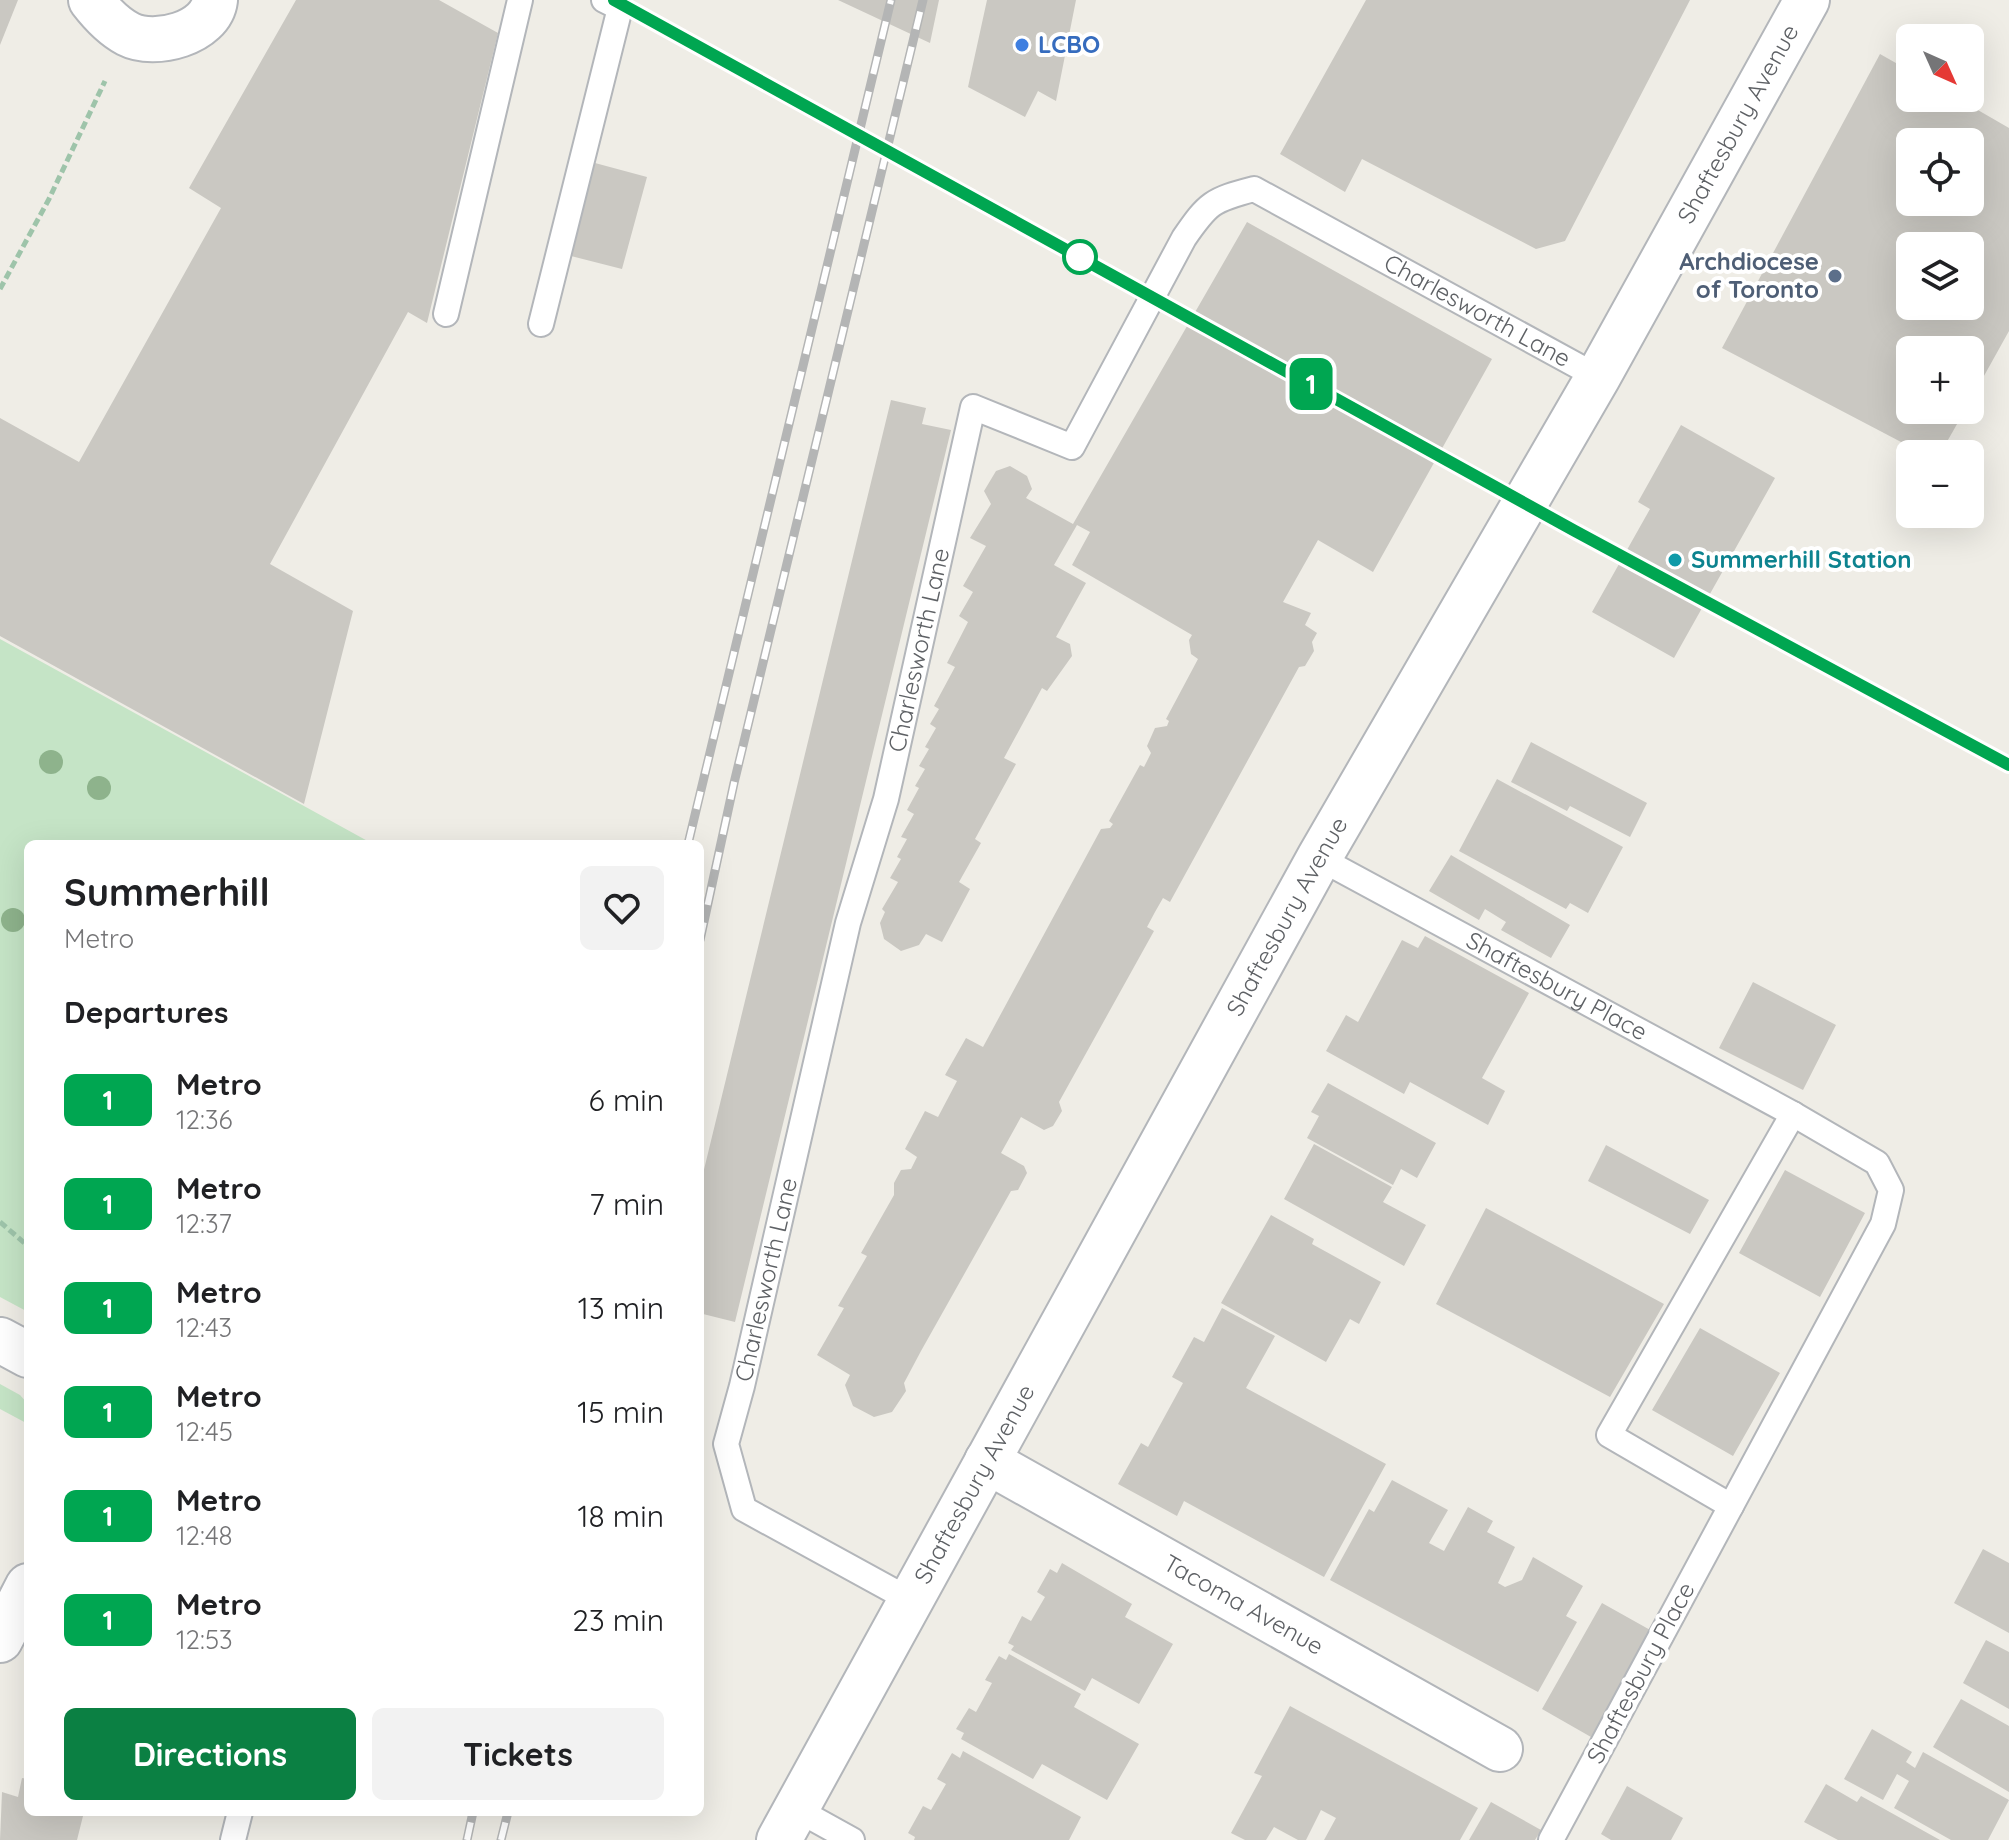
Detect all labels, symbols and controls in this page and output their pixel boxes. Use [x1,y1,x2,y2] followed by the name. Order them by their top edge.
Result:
[1670,19,1805,228] street label: Shaftesbury Avenue
[1896,24,1984,112] north arrow
[1896,24,1984,528] map controls
[1038,29,1100,59] place label: LCBO
[1013,36,1031,54] marker: LCBO
[1896,128,1984,216] button: locate
[1896,232,1984,320] button: layers
[1063,240,1097,274] unlabelled marker
[1679,246,1819,304] place label: Archdiocese of Toronto
[1379,247,1576,373] street label: Charlesworth Lane
[1826,267,1844,285] marker: Archdiocese of Toronto
[1896,336,1984,424] button: +
[1285,358,1337,410] line badge: 1
[1306,366,1316,401] text: 1
[1896,440,1984,528] button: −
[1691,544,1912,574] place label: Summerhill Station
[881,545,955,755] street label: Charlesworth Lane
[1666,551,1684,569] marker: Summerhill Station
[1219,811,1354,1021] street label: Shaftesbury Avenue
[580,866,664,950] button: heart
[64,868,270,916] text: Summerhill
[64,922,134,955] text: Metro
[1461,924,1653,1046] street label: Shaftesbury Place
[64,993,229,1031] text: Departures
[176,1065,262,1103] text: Metro
[589,1081,664,1119] text: 6 min
[103,1082,113,1117] text: 1
[176,1103,233,1136] text: 12:36
[176,1169,262,1207] text: Metro
[728,1175,803,1384] street label: Charlesworth Lane
[589,1185,664,1223] text: 7 min
[103,1186,113,1221] text: 1
[176,1207,232,1240] text: 12:37
[176,1273,262,1311] text: Metro
[578,1289,664,1327] text: 13 min
[103,1290,113,1325] text: 1
[176,1311,232,1344] text: 12:43
[176,1377,262,1415] text: Metro
[907,1379,1041,1589] street label: Shaftesbury Avenue
[577,1393,664,1431] text: 15 min
[103,1394,113,1429] text: 1
[176,1415,233,1448] text: 12:45
[176,1481,262,1519] text: Metro
[577,1497,664,1535] text: 18 min
[103,1498,113,1533] text: 1
[176,1519,233,1552] text: 12:48
[1159,1547,1329,1661] street label: Tacoma Avenue
[1580,1577,1701,1768] street label: Shaftesbury Place
[176,1585,262,1623] text: Metro
[572,1601,664,1639] text: 23 min
[103,1602,113,1637] text: 1
[176,1623,233,1656] text: 12:53
[64,1708,356,1800] button: Directions
[372,1708,664,1800] button: Tickets

